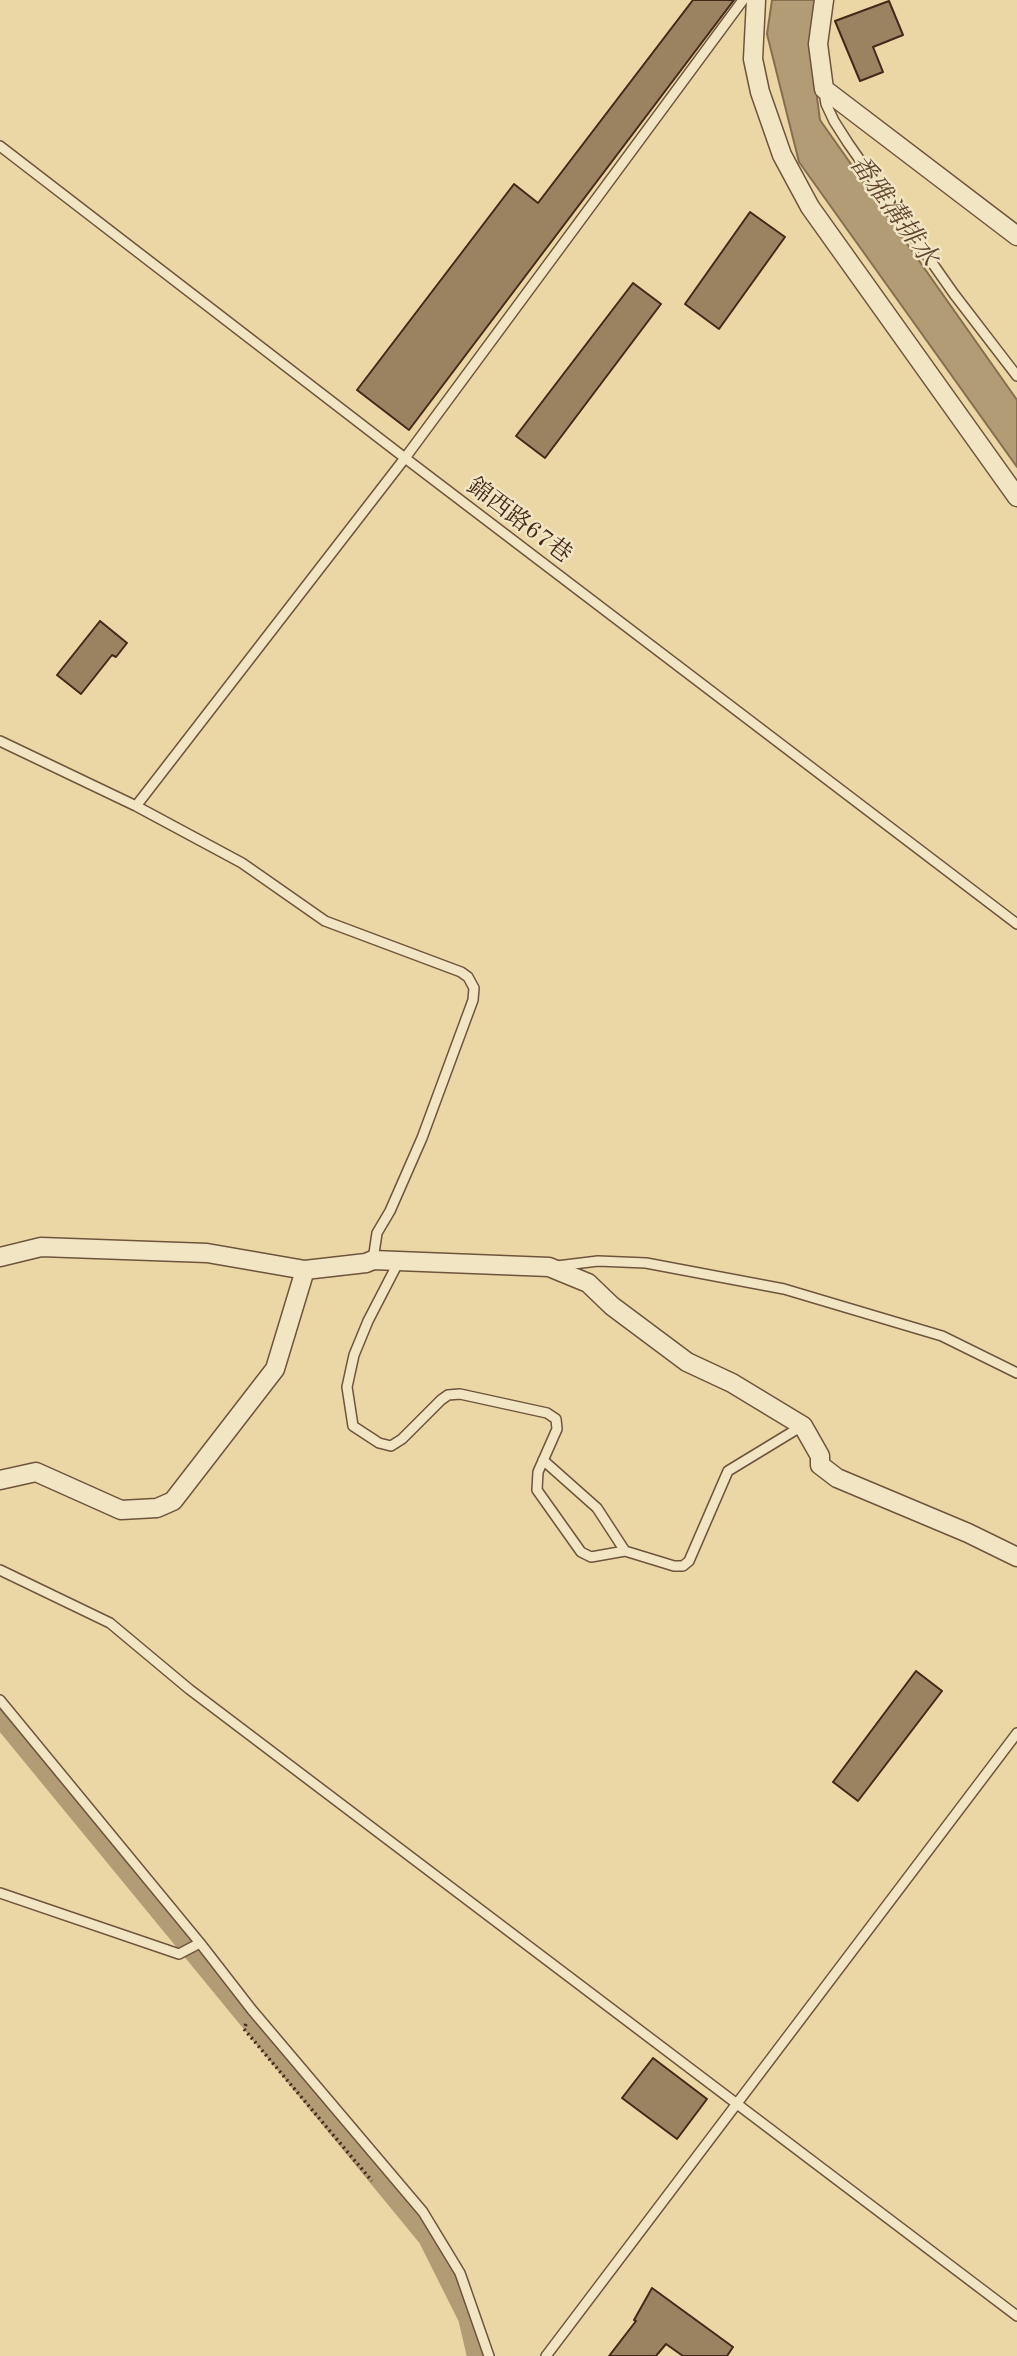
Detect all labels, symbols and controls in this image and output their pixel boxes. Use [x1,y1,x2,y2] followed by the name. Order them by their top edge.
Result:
[842,149,944,273] water label: 番雅溝排水
[461,472,577,570] street label: 錦西路67巷

